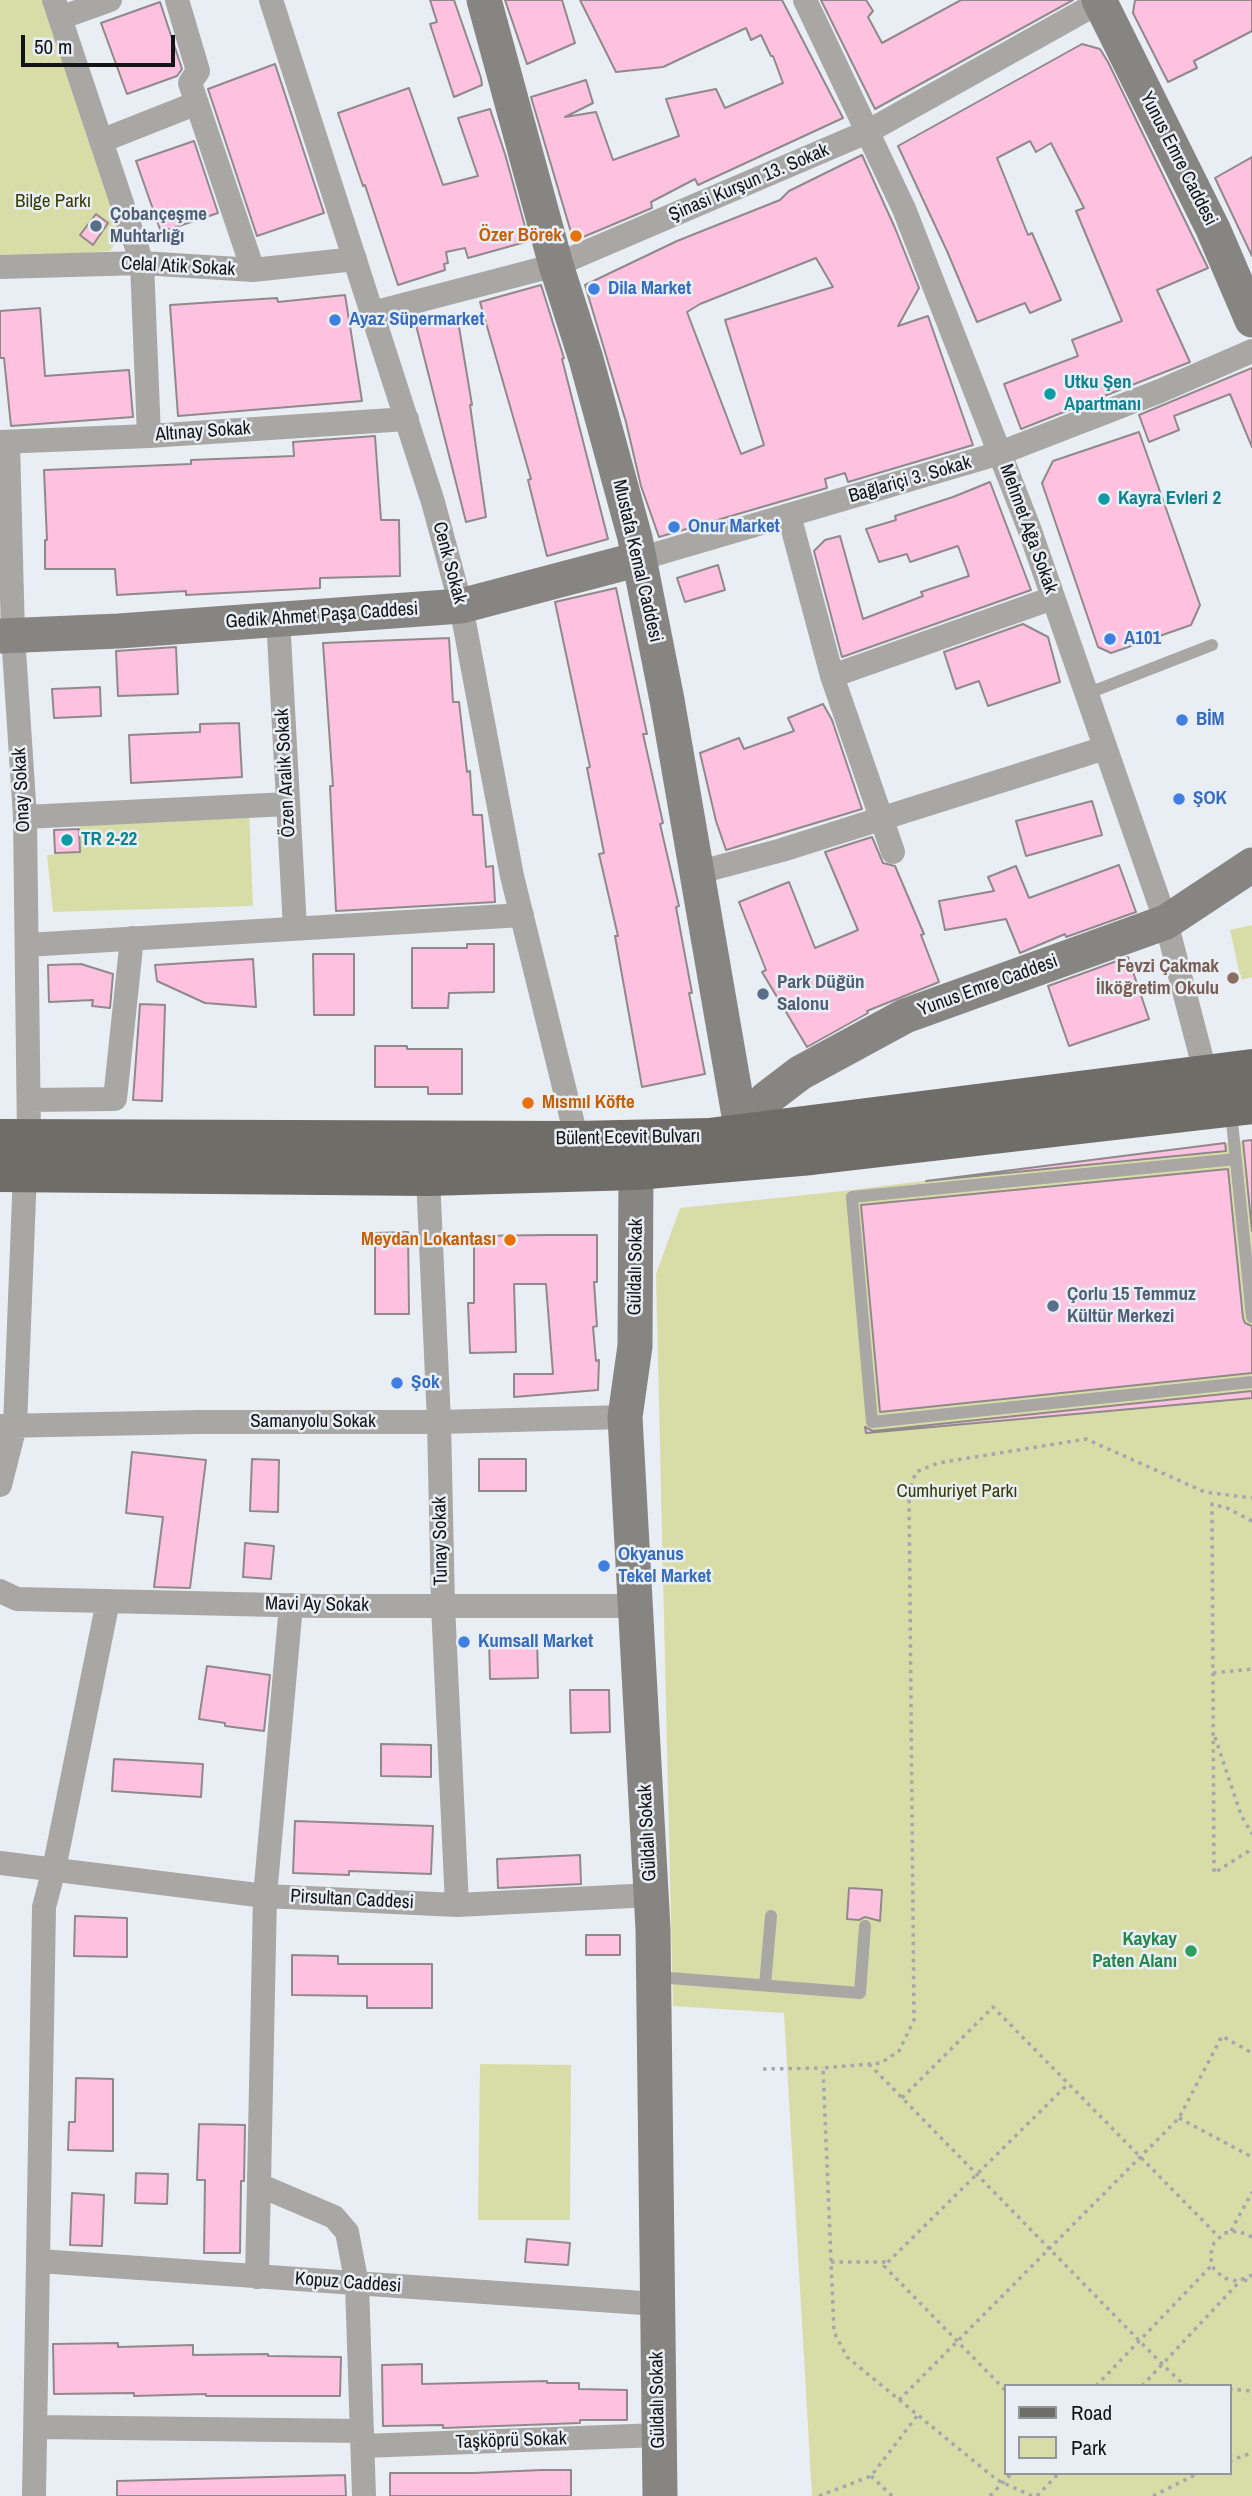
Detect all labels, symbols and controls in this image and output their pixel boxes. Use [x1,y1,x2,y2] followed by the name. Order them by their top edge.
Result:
[24,21,178,65] scale bar
[34,32,72,61] text: 50 m
[1134,88,1222,230] street label: Yunus Emre Caddesi
[666,139,832,227] street label: Şinasi Kurşun 13. Sokak
[15,191,91,213] park label: Bilge Parkı
[110,204,207,248] place label: Çobançeşme Muhtarlığı
[88,218,104,234] marker: Çobançeşme Muhtarlığı
[479,225,562,247] place label: Özer Börek
[568,228,584,244] marker: Özer Börek
[120,253,236,281] street label: Celal Atik Sokak
[608,278,691,300] place label: Dila Market
[586,281,602,297] marker: Dila Market
[349,309,484,331] place label: Ayaz Süpermarket
[327,312,343,328] marker: Ayaz Süpermarket
[1064,372,1141,416] place label: Utku Şen Apartmanı
[1042,386,1058,402] marker: Utku Şen Apartmanı
[155,417,251,447] street label: Altınay Sokak
[846,452,974,508] street label: Bağlariçi 3. Sokak
[994,461,1062,597] street label: Mehmet Ağa Sokak
[607,477,667,645] street label: Mustafa Kemal Caddesi
[1118,488,1221,510] place label: Kayra Evleri 2
[1096,491,1112,507] marker: Kayra Evleri 2
[688,516,780,538] place label: Onur Market
[427,519,471,607] street label: Cenk Sokak
[666,519,682,535] marker: Onur Market
[225,598,419,634] street label: Gedik Ahmet Paşa Caddesi
[1124,628,1161,650] place label: A101
[1102,631,1118,647] marker: A101
[271,708,301,838] street label: Özen Aralık Sokak
[1196,709,1225,731] place label: BİM
[1174,712,1190,728] marker: BİM
[8,747,36,833] street label: Onay Sokak
[1193,788,1227,810] place label: ŞOK
[1171,791,1187,807] marker: ŞOK
[81,829,137,851] place label: TR 2-22
[59,832,75,848] marker: TR 2-22
[915,950,1061,1022] street label: Yunus Emre Caddesi
[1096,956,1219,1000] place label: Fevzi Çakmak İlköğretim Okulu
[1225,970,1241,986] marker: Fevzi Çakmak İlköğretim Okulu
[777,972,864,1016] place label: Park Düğün Salonu
[755,986,771,1002] marker: Park Düğün Salonu
[542,1092,635,1114] place label: Mısmıl Köfte
[520,1095,536,1111] marker: Mısmıl Köfte
[555,1125,701,1151] street label: Bülent Ecevit Bulvarı
[624,1218,648,1316] street label: Güldalı Sokak
[361,1229,496,1251] place label: Meydan Lokantası
[502,1232,518,1248] marker: Meydan Lokantası
[1067,1284,1196,1328] place label: Çorlu 15 Temmuz Kültür Merkezi
[1045,1298,1061,1314] marker: Çorlu 15 Temmuz Kültür Merkezi
[411,1372,440,1394] place label: Şok
[389,1375,405,1391] marker: Şok
[250,1411,376,1433] street label: Samanyolu Sokak
[896,1481,1018,1503] park label: Cumhuriyet Parkı
[429,1496,453,1586] street label: Tunay Sokak
[618,1544,711,1588] place label: Okyanus Tekel Market
[596,1558,612,1574] marker: Okyanus Tekel Market
[265,1593,369,1617] street label: Mavi Ay Sokak
[478,1631,593,1653] place label: Kumsall Market
[456,1634,472,1650] marker: Kumsall Market
[634,1784,662,1882] street label: Güldalı Sokak
[290,1885,414,1915] street label: Pirsultan Caddesi
[1092,1929,1177,1973] place label: Kaykay Paten Alanı
[1183,1943,1199,1959] marker: Kaykay Paten Alanı
[294,2268,402,2298] street label: Kopuz Caddesi
[646,2351,670,2449] street label: Güldalı Sokak
[1004,2384,1231,2475] legend
[1071,2398,1112,2427] text: Road
[455,2428,567,2454] street label: Taşköprü Sokak
[1071,2433,1106,2462] text: Park

